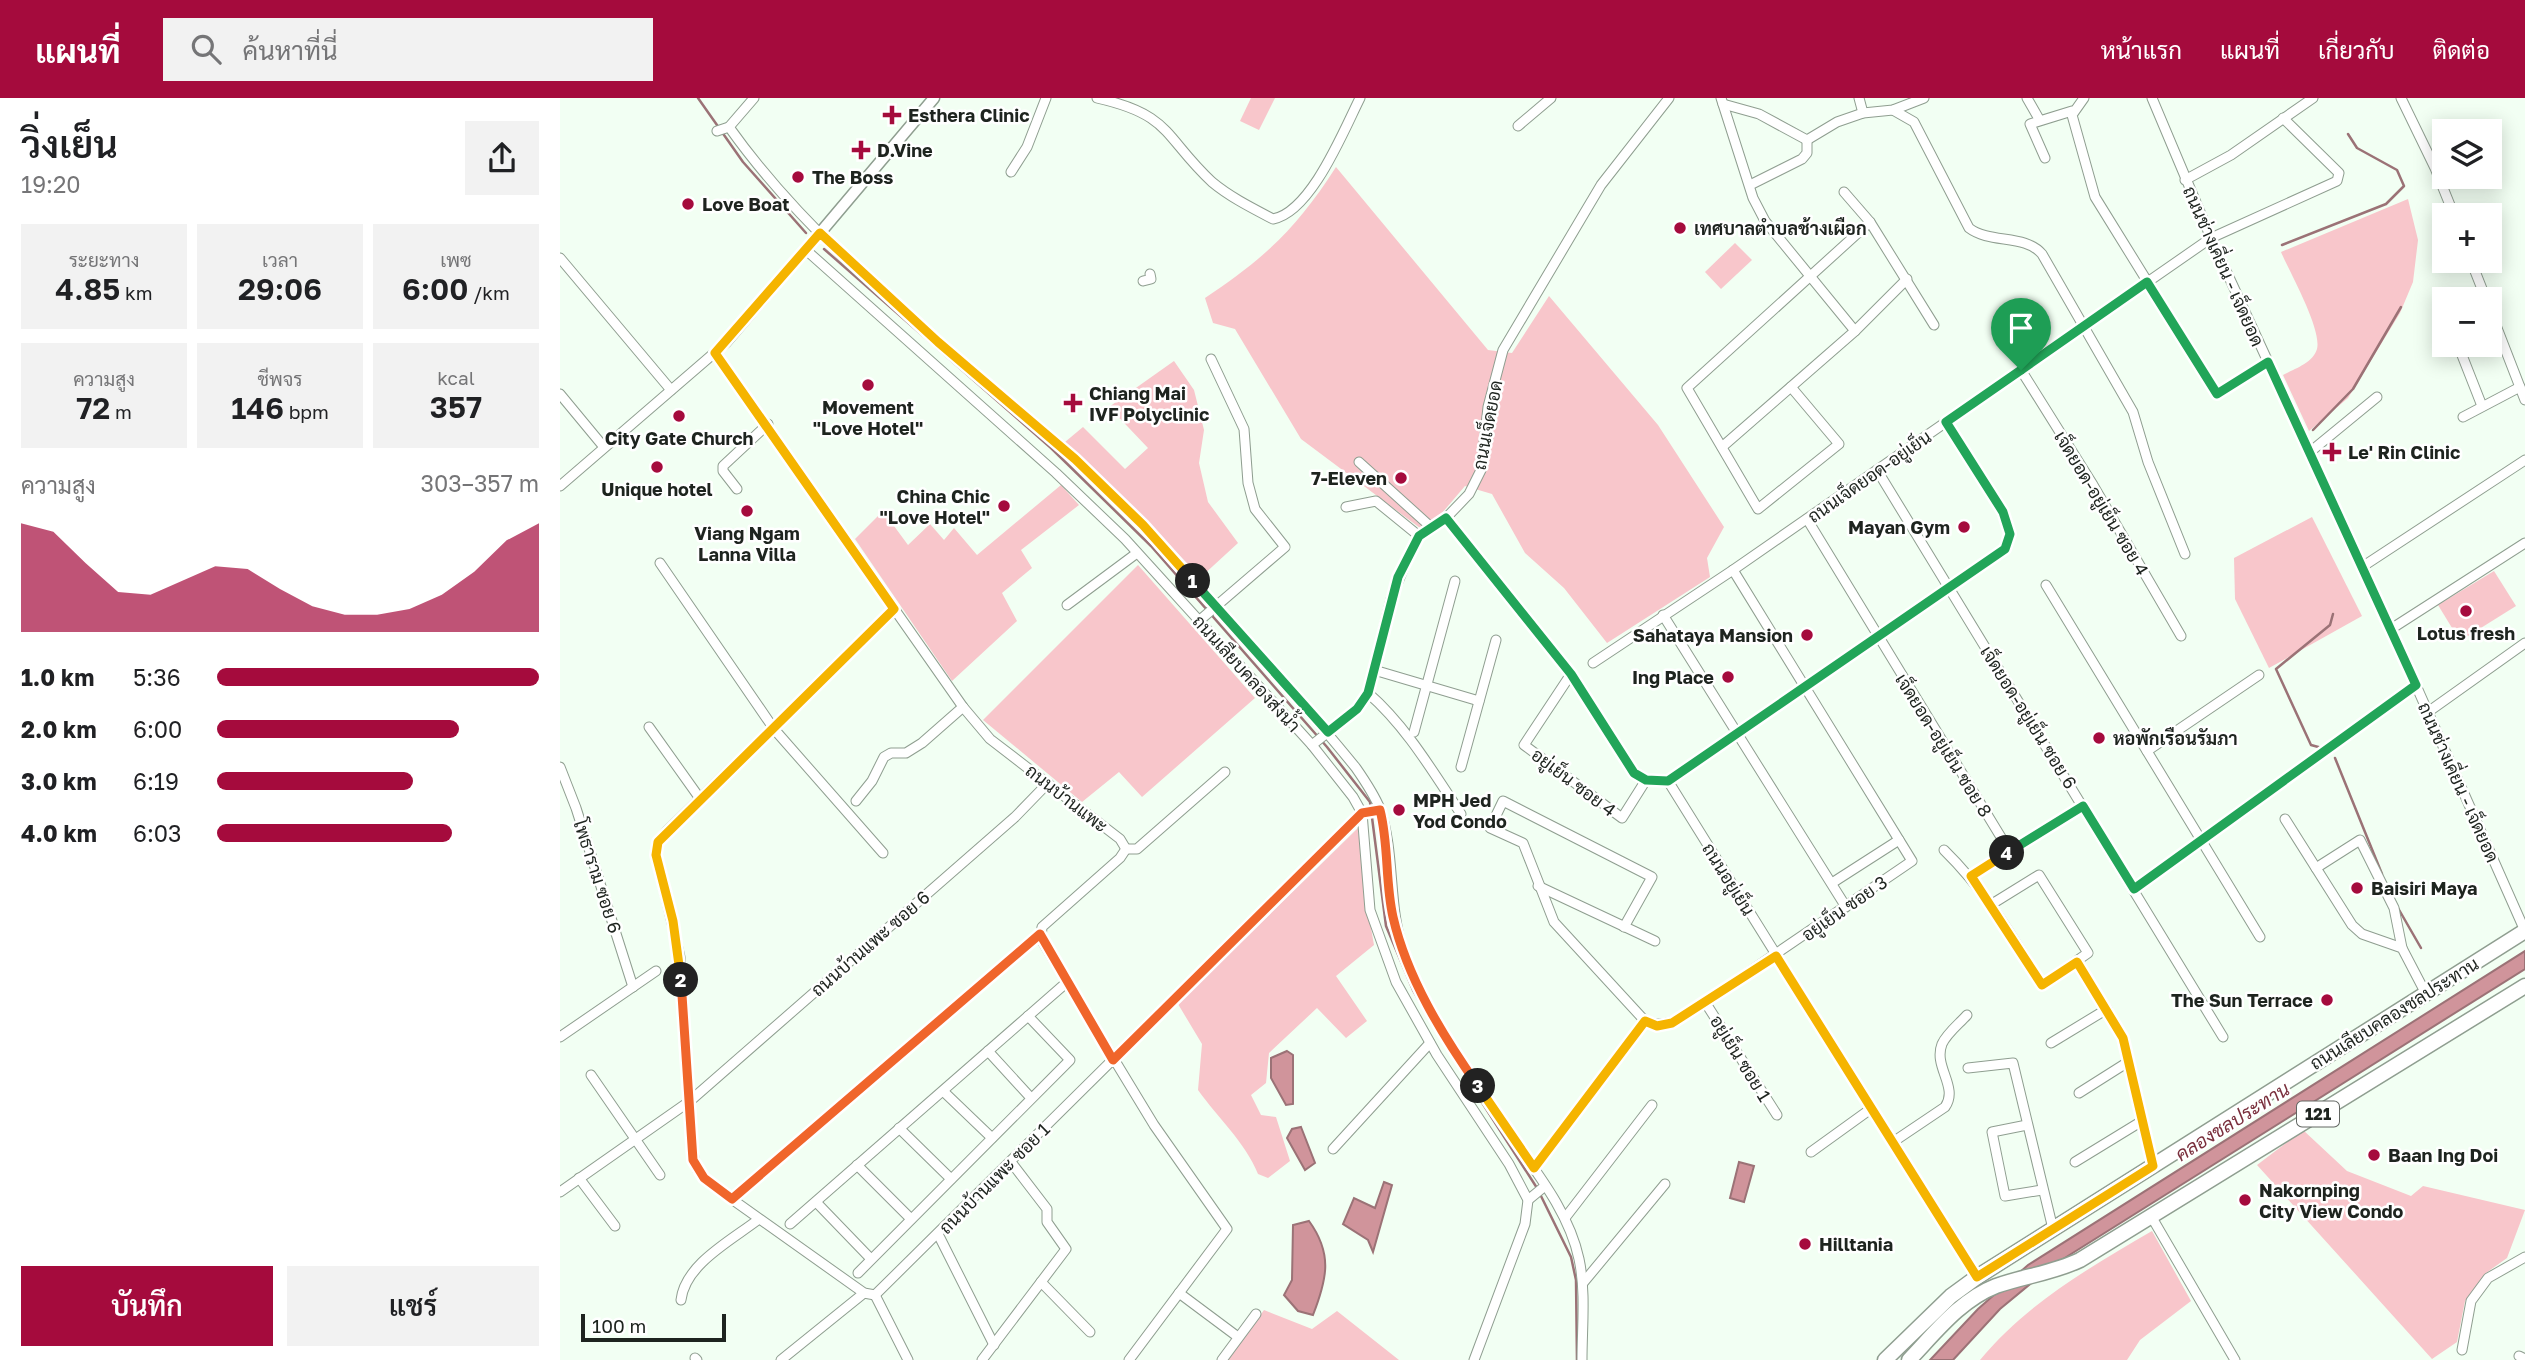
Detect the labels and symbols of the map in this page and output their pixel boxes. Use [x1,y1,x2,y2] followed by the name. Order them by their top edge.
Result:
[908,104,1030,126] place label: Esthera Clinic
[882,105,902,125] marker: Esthera Clinic
[877,139,933,161] place label: D.Vine
[851,140,871,160] marker: D.Vine
[812,166,893,188] place label: The Boss
[790,169,806,185] marker: The Boss
[2179,181,2273,349] street label: ถนนช่างเคี่ยน - เจ็ดยอด
[702,193,789,215] place label: Love Boat
[680,196,696,212] marker: Love Boat
[1694,217,1867,239] place label: เทศบาลตำบลช้างเผือก
[1672,220,1688,236] marker: เทศบาลตำบลช้างเผือก
[1991,298,2051,370] pin
[860,377,876,393] marker: Movement "Love Hotel"
[1466,378,1506,472] street label: ถนนเจ็ดยอด
[1089,382,1209,425] place label: Chiang Mai IVF Polyclinic
[1063,393,1083,413] marker: Chiang Mai IVF Polyclinic
[813,396,923,439] place label: Movement "Love Hotel"
[671,408,687,424] marker: City Gate Church
[1802,423,1937,529] street label: ถนนเจ็ดยอด-อยู่เย็น
[2048,426,2156,581] street label: เจ็ดยอด-อยู่เย็น ซอย 4
[605,427,753,449] place label: City Gate Church
[2348,441,2460,463] place label: Le' Rin Clinic
[2322,442,2342,462] marker: Le' Rin Clinic
[649,459,665,475] marker: Unique hotel
[1311,467,1387,489] place label: 7-Eleven
[1393,470,1409,486] marker: 7-Eleven
[601,478,713,500] place label: Unique hotel
[880,485,990,528] place label: China Chic "Love Hotel"
[996,498,1012,514] marker: China Chic "Love Hotel"
[739,503,755,519] marker: Viang Ngam Lanna Villa
[1848,516,1950,538] place label: Mayan Gym
[1956,519,1972,535] marker: Mayan Gym
[694,522,800,565] place label: Viang Ngam Lanna Villa
[1176,564,1210,598] pin: 1
[2458,603,2474,619] marker: Lotus fresh
[1189,607,1308,736] street label: ถนนเลียบคลองส่งน้ำ
[2417,622,2515,644] place label: Lotus fresh
[1633,624,1793,646] place label: Sahataya Mansion
[1799,627,1815,643] marker: Sahataya Mansion
[1974,640,2084,794] street label: เจ็ดยอด-อยู่เย็น ซอย 6
[1632,666,1714,688] place label: Ing Place
[1888,668,1999,822] street label: เจ็ดยอด-อยู่เย็น ซอย 8
[1720,669,1736,685] marker: Ing Place
[2414,697,2508,865] street label: ถนนช่างเคี่ยน - เจ็ดยอด
[2113,727,2238,749] place label: หอพักเรือนรัมภา
[2091,730,2107,746] marker: หอพักเรือนรัมภา
[1526,741,1622,823] street label: อยู่เย็น ซอย 4
[1022,759,1112,837] street label: ถนนบ้านแพะ
[1413,789,1507,832] place label: MPH Jed Yod Condo
[1391,802,1407,818] marker: MPH Jed Yod Condo
[569,815,628,936] street label: โพธาราม ซอย 6
[1990,836,2024,870] pin: 4
[1696,838,1762,921] street label: ถนนอยู่เย็น
[1796,869,1893,948] street label: อยู่เย็น ซอย 3
[2371,877,2477,899] place label: Baisiri Maya
[2349,880,2365,896] marker: Baisiri Maya
[806,885,934,1001] street label: ถนนบ้านแพะ ซอย 6
[2305,951,2482,1074] street label: ถนนเลียบคลองชลประทาน
[664,962,698,998] pin: 2
[2171,989,2313,1011] place label: The Sun Terrace
[2319,992,2335,1008] marker: The Sun Terrace
[1703,1010,1778,1107] street label: อยู่เย็น ซอย 1
[1460,1068,1496,1104] pin: 3
[2171,1077,2293,1165] water label: คลองชลประทาน
[2297,1102,2339,1126] road number: 121
[934,1118,1054,1238] street label: ถนนบ้านแพะ ซอย 1
[2388,1144,2498,1166] place label: Baan Ing Doi
[2366,1147,2382,1163] marker: Baan Ing Doi
[2259,1179,2404,1222] place label: Nakornping City View Condo
[2237,1192,2253,1208] marker: Nakornping City View Condo
[1819,1233,1893,1255] place label: Hilltania
[1797,1236,1813,1252] marker: Hilltania
[581,1311,726,1343] scale bar

